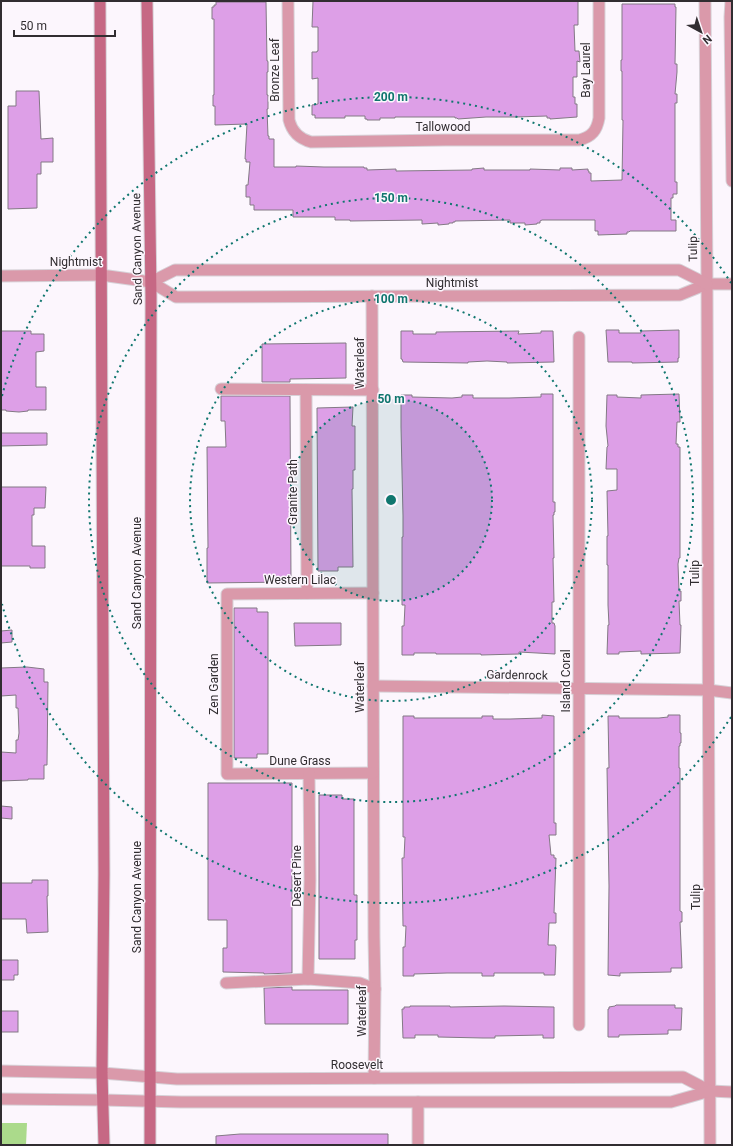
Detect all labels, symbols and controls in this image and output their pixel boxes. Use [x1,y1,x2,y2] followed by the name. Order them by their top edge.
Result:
[14,12,115,38] scale bar
[681,12,721,52] north arrow
[20,19,47,33] text: 50 m
[700,32,714,47] text: N
[268,37,282,102] street label: Bronze Leaf
[579,42,593,98] street label: Bay Laurel
[374,90,408,104] text: 200 m
[415,120,471,134] street label: Tallowood
[374,191,408,205] text: 150 m
[129,193,145,305] street label: Sand Canyon Avenue
[686,236,700,262] street label: Tulip
[50,255,102,269] street label: Nightmist
[426,276,478,290] street label: Nightmist
[374,292,408,306] text: 100 m
[353,337,367,389] street label: Waterleaf
[377,392,405,406] text: 50 m
[286,459,300,525] street label: Granite Path
[384,493,398,507] centre of rings
[130,517,144,629] street label: Sand Canyon Avenue
[688,560,702,586] street label: Tulip
[264,573,336,587] street label: Western Lilac
[559,649,573,713] street label: Island Coral
[207,653,221,715] street label: Zen Garden
[353,661,367,713] street label: Waterleaf
[486,667,549,683] street label: Gardenrock
[269,754,331,768] street label: Dune Grass
[130,841,144,953] street label: Sand Canyon Avenue
[290,845,304,907] street label: Desert Pine
[689,884,703,910] street label: Tulip
[355,985,369,1037] street label: Waterleaf
[331,1058,383,1072] street label: Roosevelt

